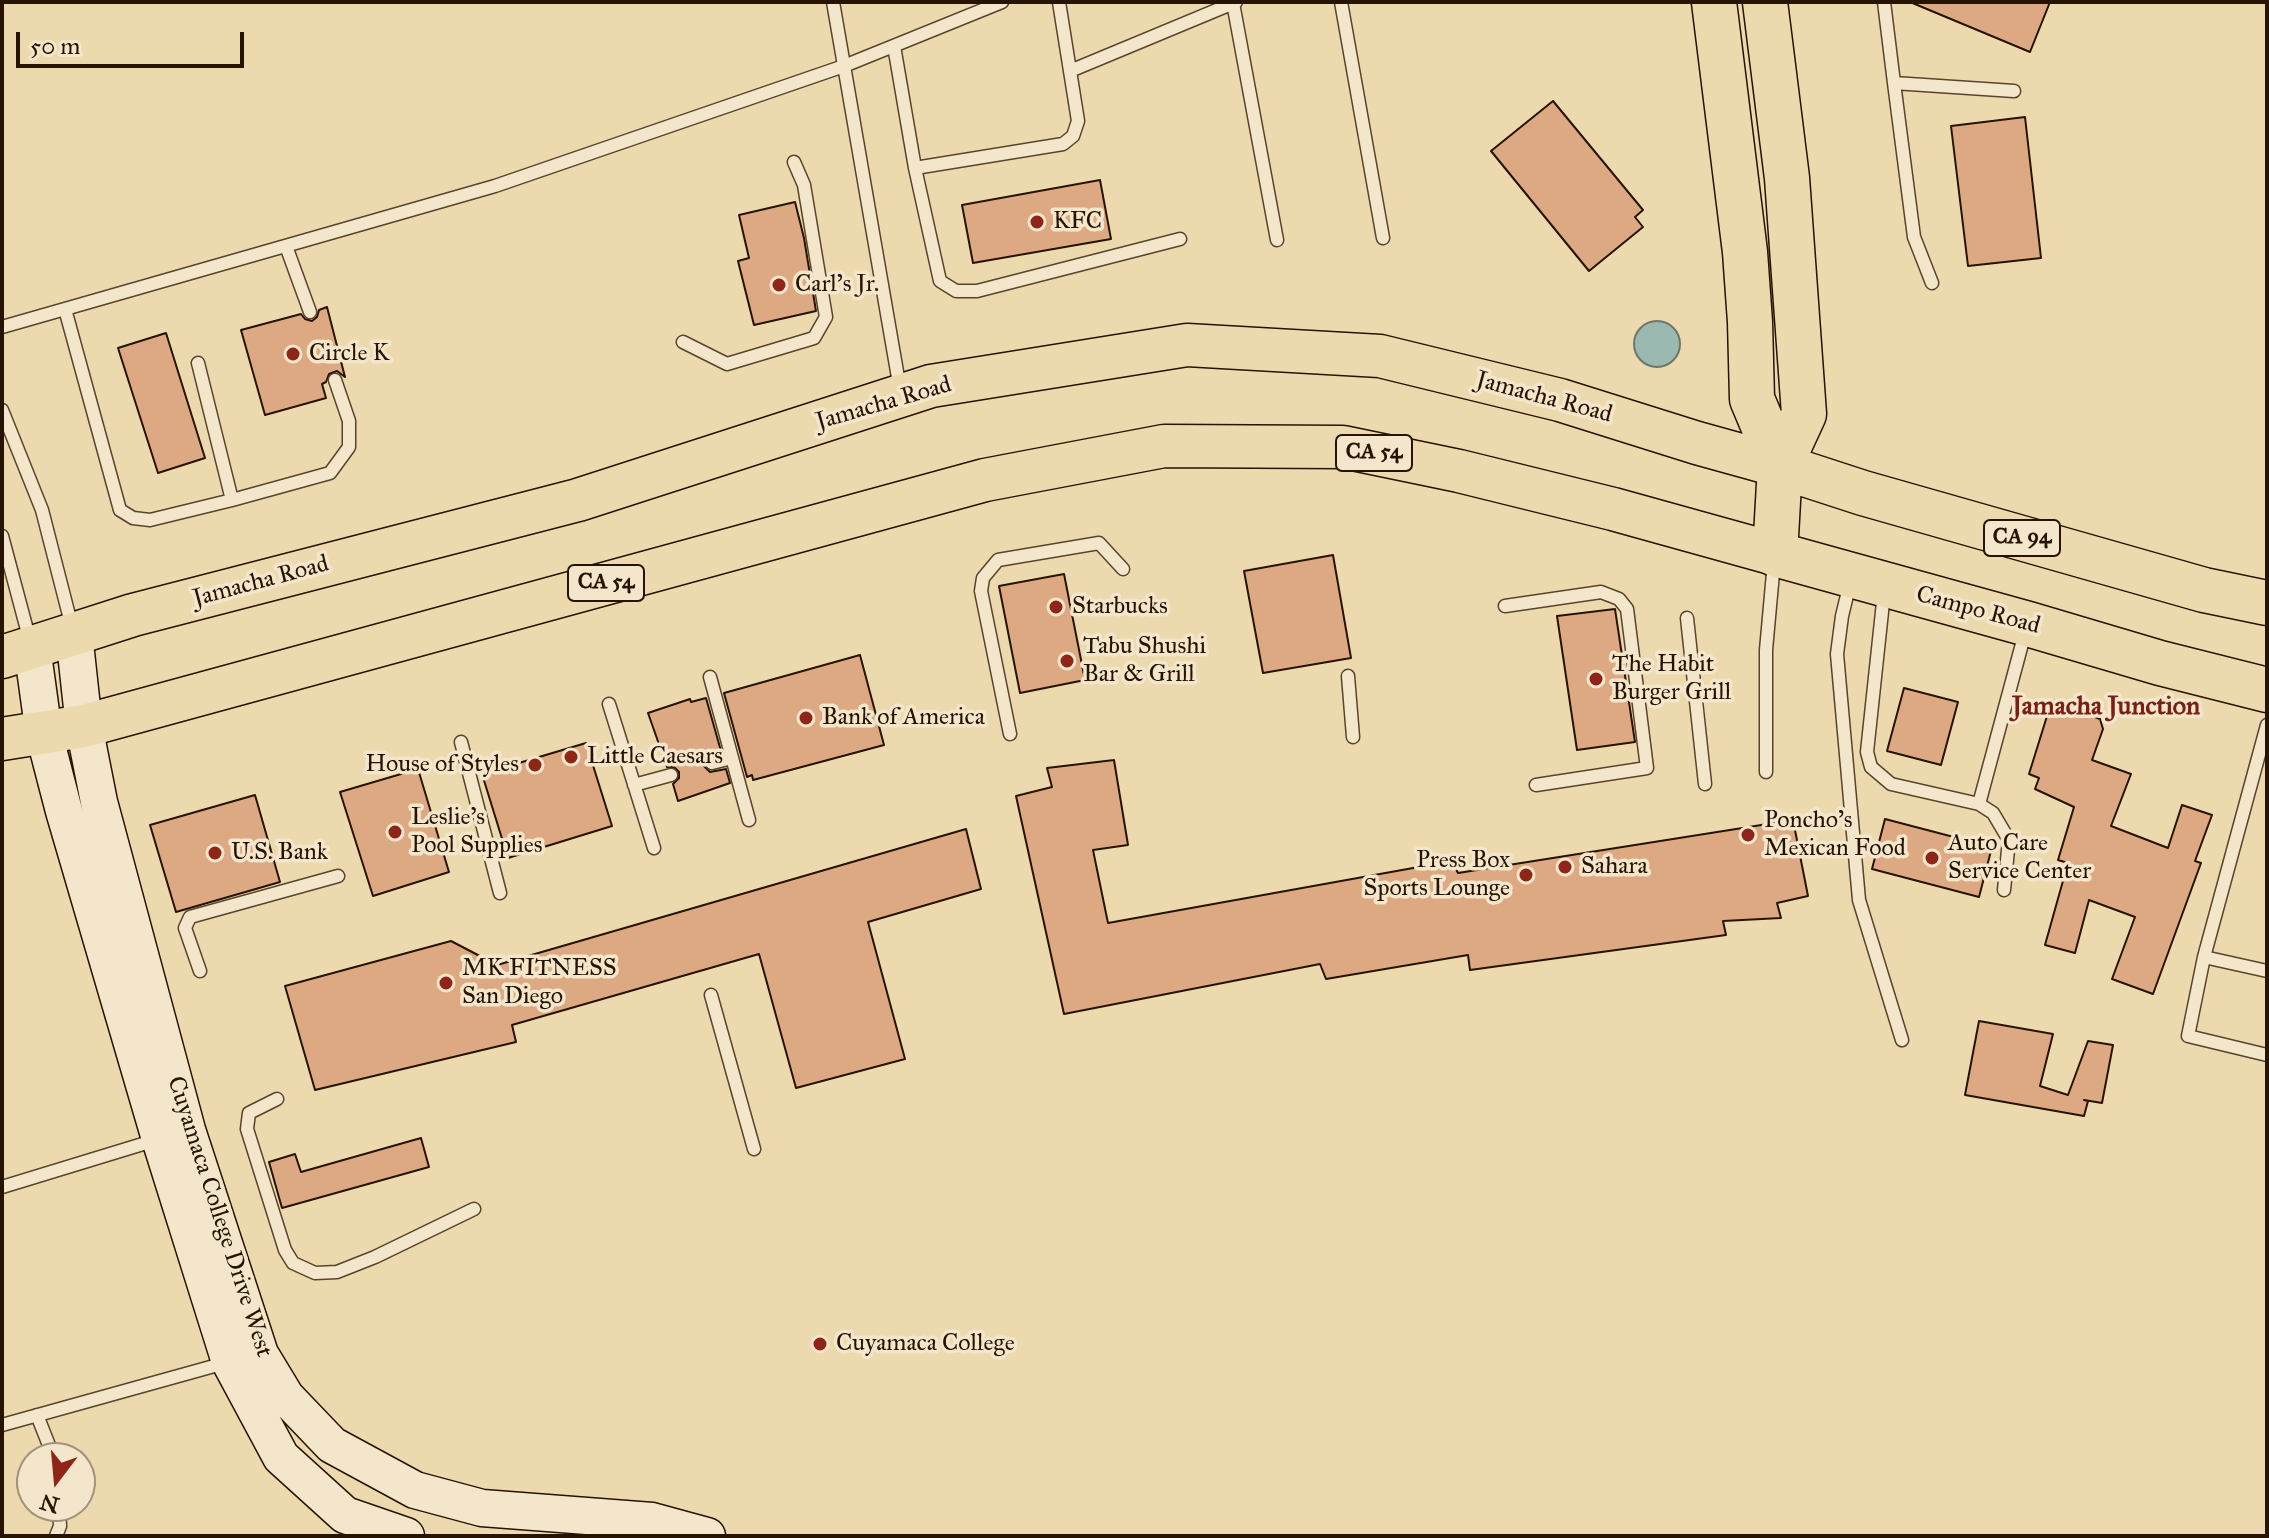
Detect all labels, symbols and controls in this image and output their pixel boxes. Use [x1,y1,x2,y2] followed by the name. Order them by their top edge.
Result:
[20,16,248,66] scale bar
[30,31,80,61] text: 50 m
[1053,208,1102,236] place label: KFC
[1028,213,1046,231] marker: KFC
[795,271,879,299] place label: Carl's Jr.
[770,276,788,294] marker: Carl's Jr.
[309,340,390,368] place label: Circle K
[284,345,302,363] marker: Circle K
[1473,366,1615,430] street label: Jamacha Road
[813,371,955,437] street label: Jamacha Road
[1336,435,1412,471] road number: CA 54
[1984,520,2060,556] road number: CA 94
[190,550,332,614] street label: Jamacha Road
[568,565,644,601] road number: CA 54
[1913,581,2043,641] street label: Campo Road
[1072,593,1168,621] place label: Starbucks
[1047,598,1065,616] marker: Starbucks
[1083,633,1206,689] place label: Tabu Shushi Bar & Grill
[1612,651,1731,707] place label: The Habit Burger Grill
[1058,652,1076,670] marker: Tabu Shushi Bar & Grill
[1587,670,1605,688] marker: The Habit Burger Grill
[2012,692,2200,724] district label: Jamacha Junction
[822,704,985,732] place label: Bank of America
[797,709,815,727] marker: Bank of America
[587,743,723,771] place label: Little Caesars
[562,748,580,766] marker: Little Caesars
[365,751,519,779] place label: House of Styles
[526,756,544,774] marker: House of Styles
[411,804,542,860] place label: Leslie's Pool Supplies
[1764,807,1906,863] place label: Poncho's Mexican Food
[386,823,404,841] marker: Leslie's Pool Supplies
[1739,826,1757,844] marker: Poncho's Mexican Food
[1948,830,2091,886] place label: Auto Care Service Center
[231,839,328,867] place label: U.S. Bank
[206,844,224,862] marker: U.S. Bank
[1364,847,1510,903] place label: Press Box Sports Lounge
[1923,849,1941,867] marker: Auto Care Service Center
[1581,853,1648,881] place label: Sahara
[1556,858,1574,876] marker: Sahara
[1517,866,1535,884] marker: Press Box Sports Lounge
[462,955,617,1011] place label: MK FITNESS San Diego
[437,974,455,992] marker: MK FITNESS San Diego
[160,1073,278,1361] street label: Cuyamaca College Drive West
[836,1330,1015,1358] place label: Cuyamaca College
[811,1335,829,1353] marker: Cuyamaca College
[16,1442,96,1522] north arrow
[37,1488,63,1519] text: N

